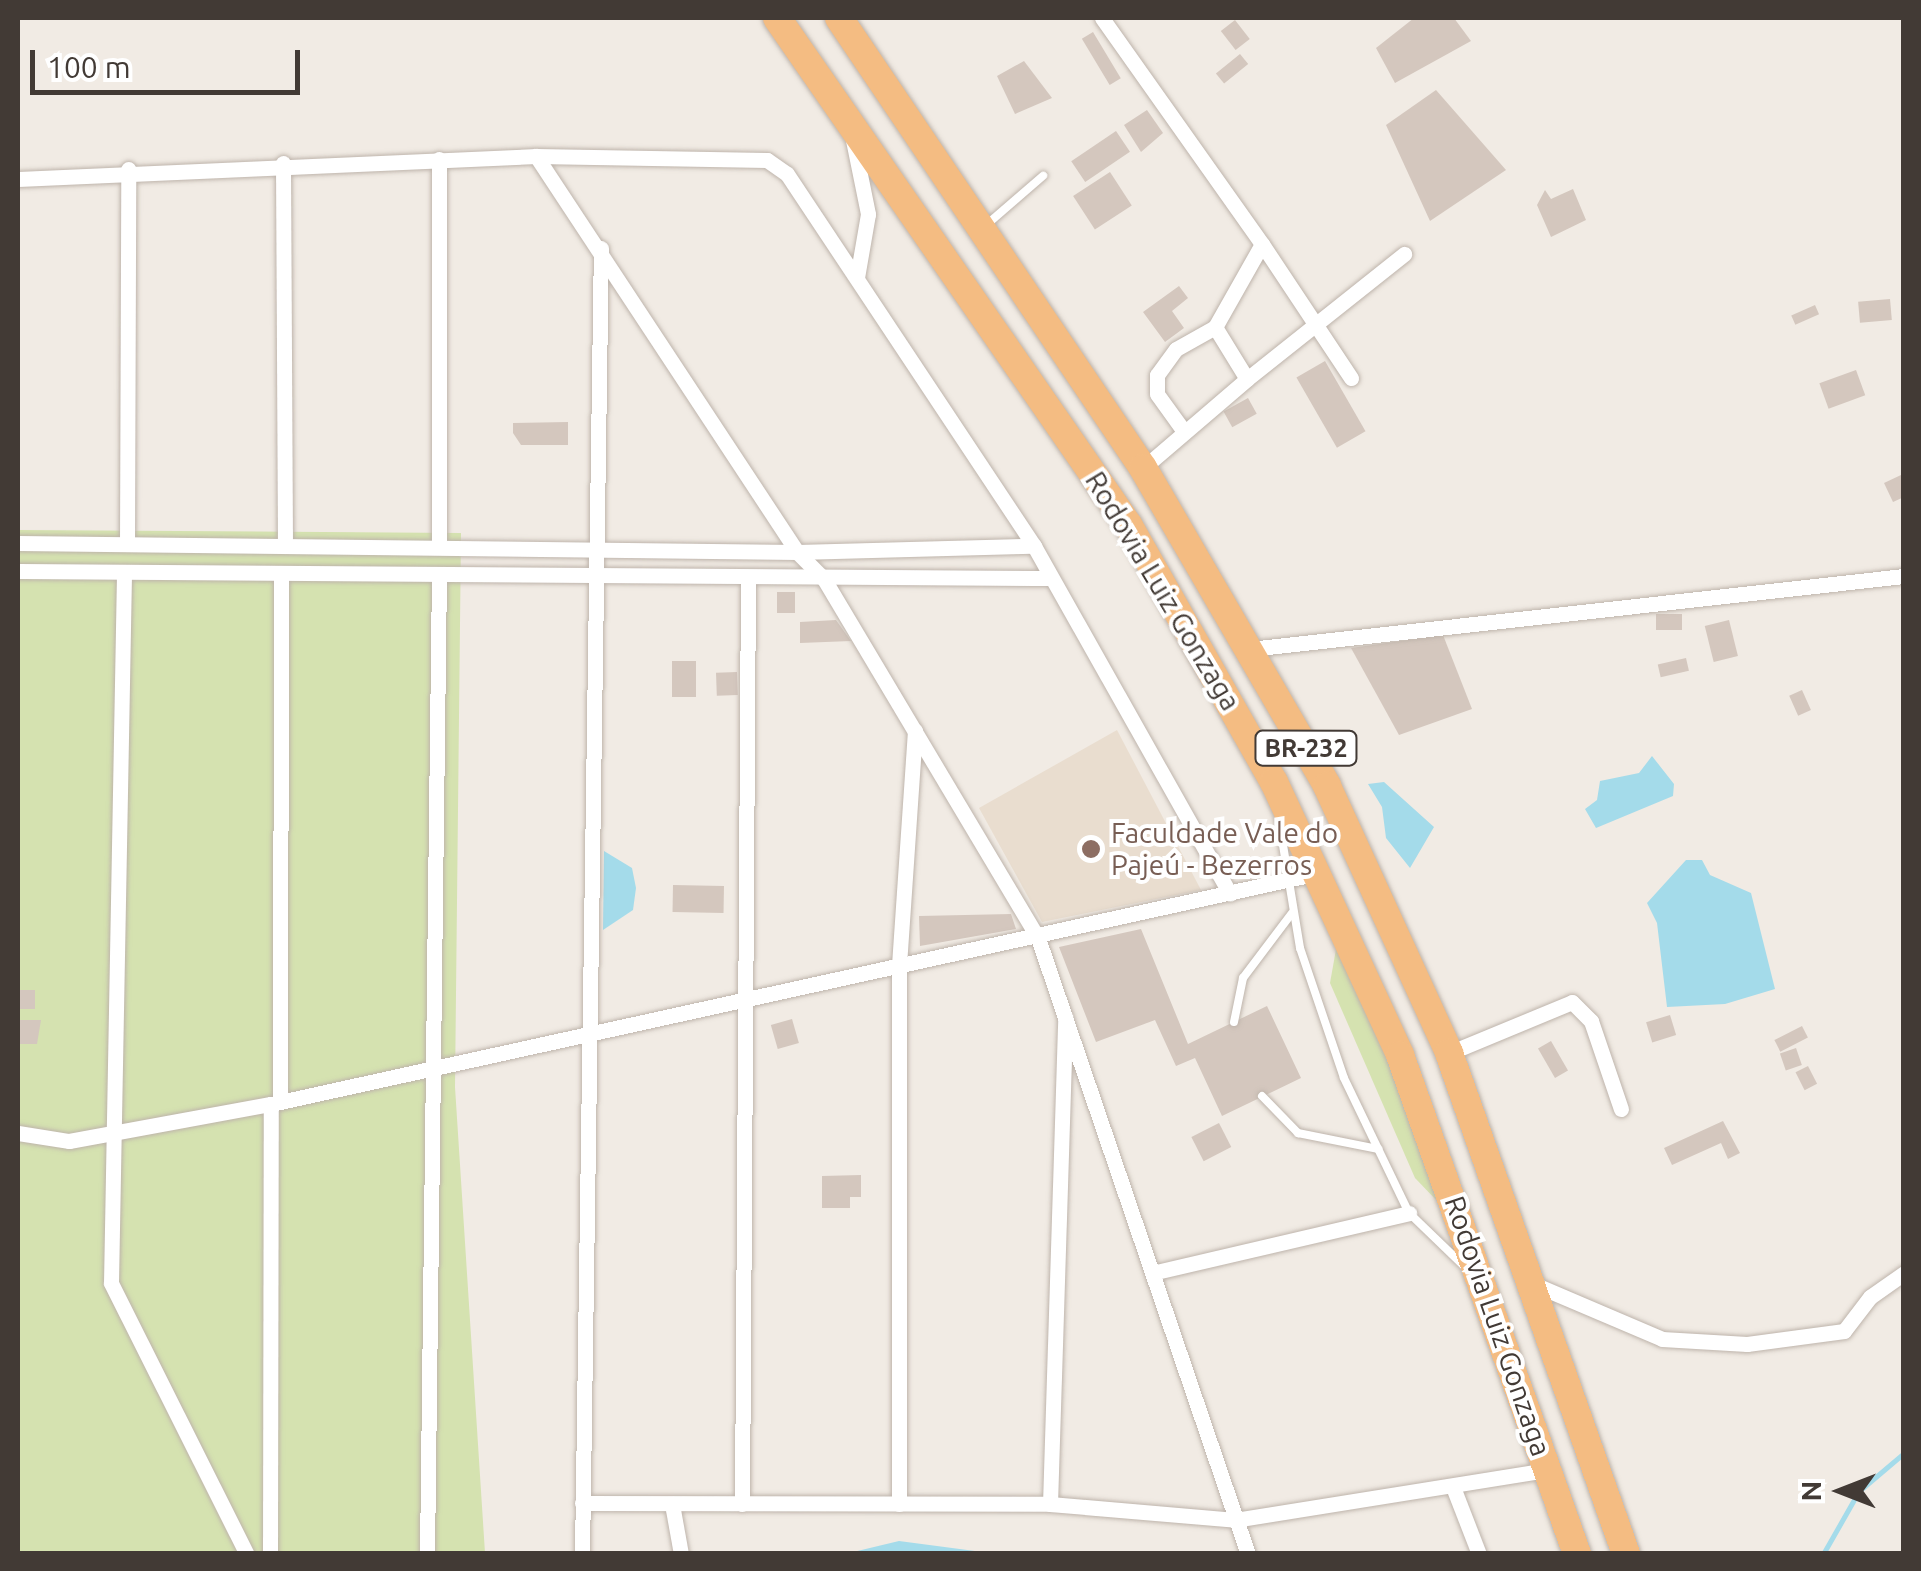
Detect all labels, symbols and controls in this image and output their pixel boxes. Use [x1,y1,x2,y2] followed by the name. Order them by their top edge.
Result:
[35,30,305,92] scale bar
[47,50,131,84] text: 100 m
[1078,465,1248,717] street label: Rodovia Luiz Gonzaga
[1254,728,1358,768] road number: BR-232
[1111,816,1338,882] place label: Faculdade Vale do Pajeú - Bezerros
[1080,838,1102,860] marker: Faculdade Vale do Pajeú - Bezerros
[1438,1192,1558,1460] street label: Rodovia Luiz Gonzaga
[1791,1441,1891,1541] north arrow
[1795,1481,1826,1501] text: N

